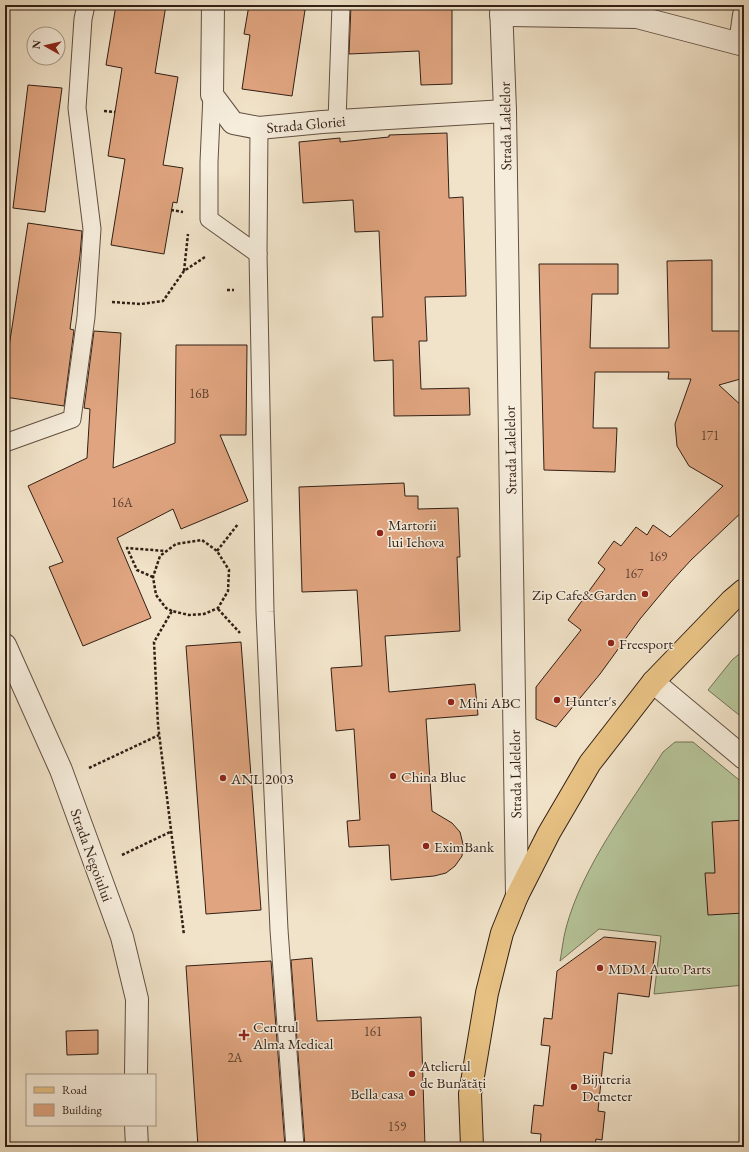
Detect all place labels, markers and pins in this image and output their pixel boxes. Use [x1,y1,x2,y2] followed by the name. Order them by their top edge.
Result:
[388,515,444,551] place label: Martorii lui Iehova
[375,528,385,538] marker: Martorii lui Iehova
[532,585,637,604] place label: Zip Cafe&Garden
[640,589,650,599] marker: Zip Cafe&Garden
[619,634,673,653] place label: Freesport
[606,638,616,648] marker: Freesport
[565,691,617,710] place label: Hunter's
[459,693,521,712] place label: Mini ABC
[552,695,562,705] marker: Hunter's
[446,697,456,707] marker: Mini ABC
[401,767,466,786] place label: China Blue
[230,769,294,788] place label: ANL 2003
[388,771,398,781] marker: China Blue
[218,773,228,783] marker: ANL 2003
[434,837,495,856] place label: EximBank
[421,841,431,851] marker: EximBank
[608,959,711,978] place label: MDM Auto Parts
[595,963,605,973] marker: MDM Auto Parts
[252,1017,334,1053] place label: Centrul Alma Medical
[238,1029,250,1041] marker: Centrul Alma Medical
[419,1056,486,1092] place label: Atelierul de Bunătăți
[407,1069,417,1079] marker: Atelierul de Bunătăți
[582,1069,632,1105] place label: Bijuteria Demeter
[569,1082,579,1092] marker: Bijuteria Demeter
[350,1084,404,1103] place label: Bella casa
[407,1088,417,1098] marker: Bella casa

